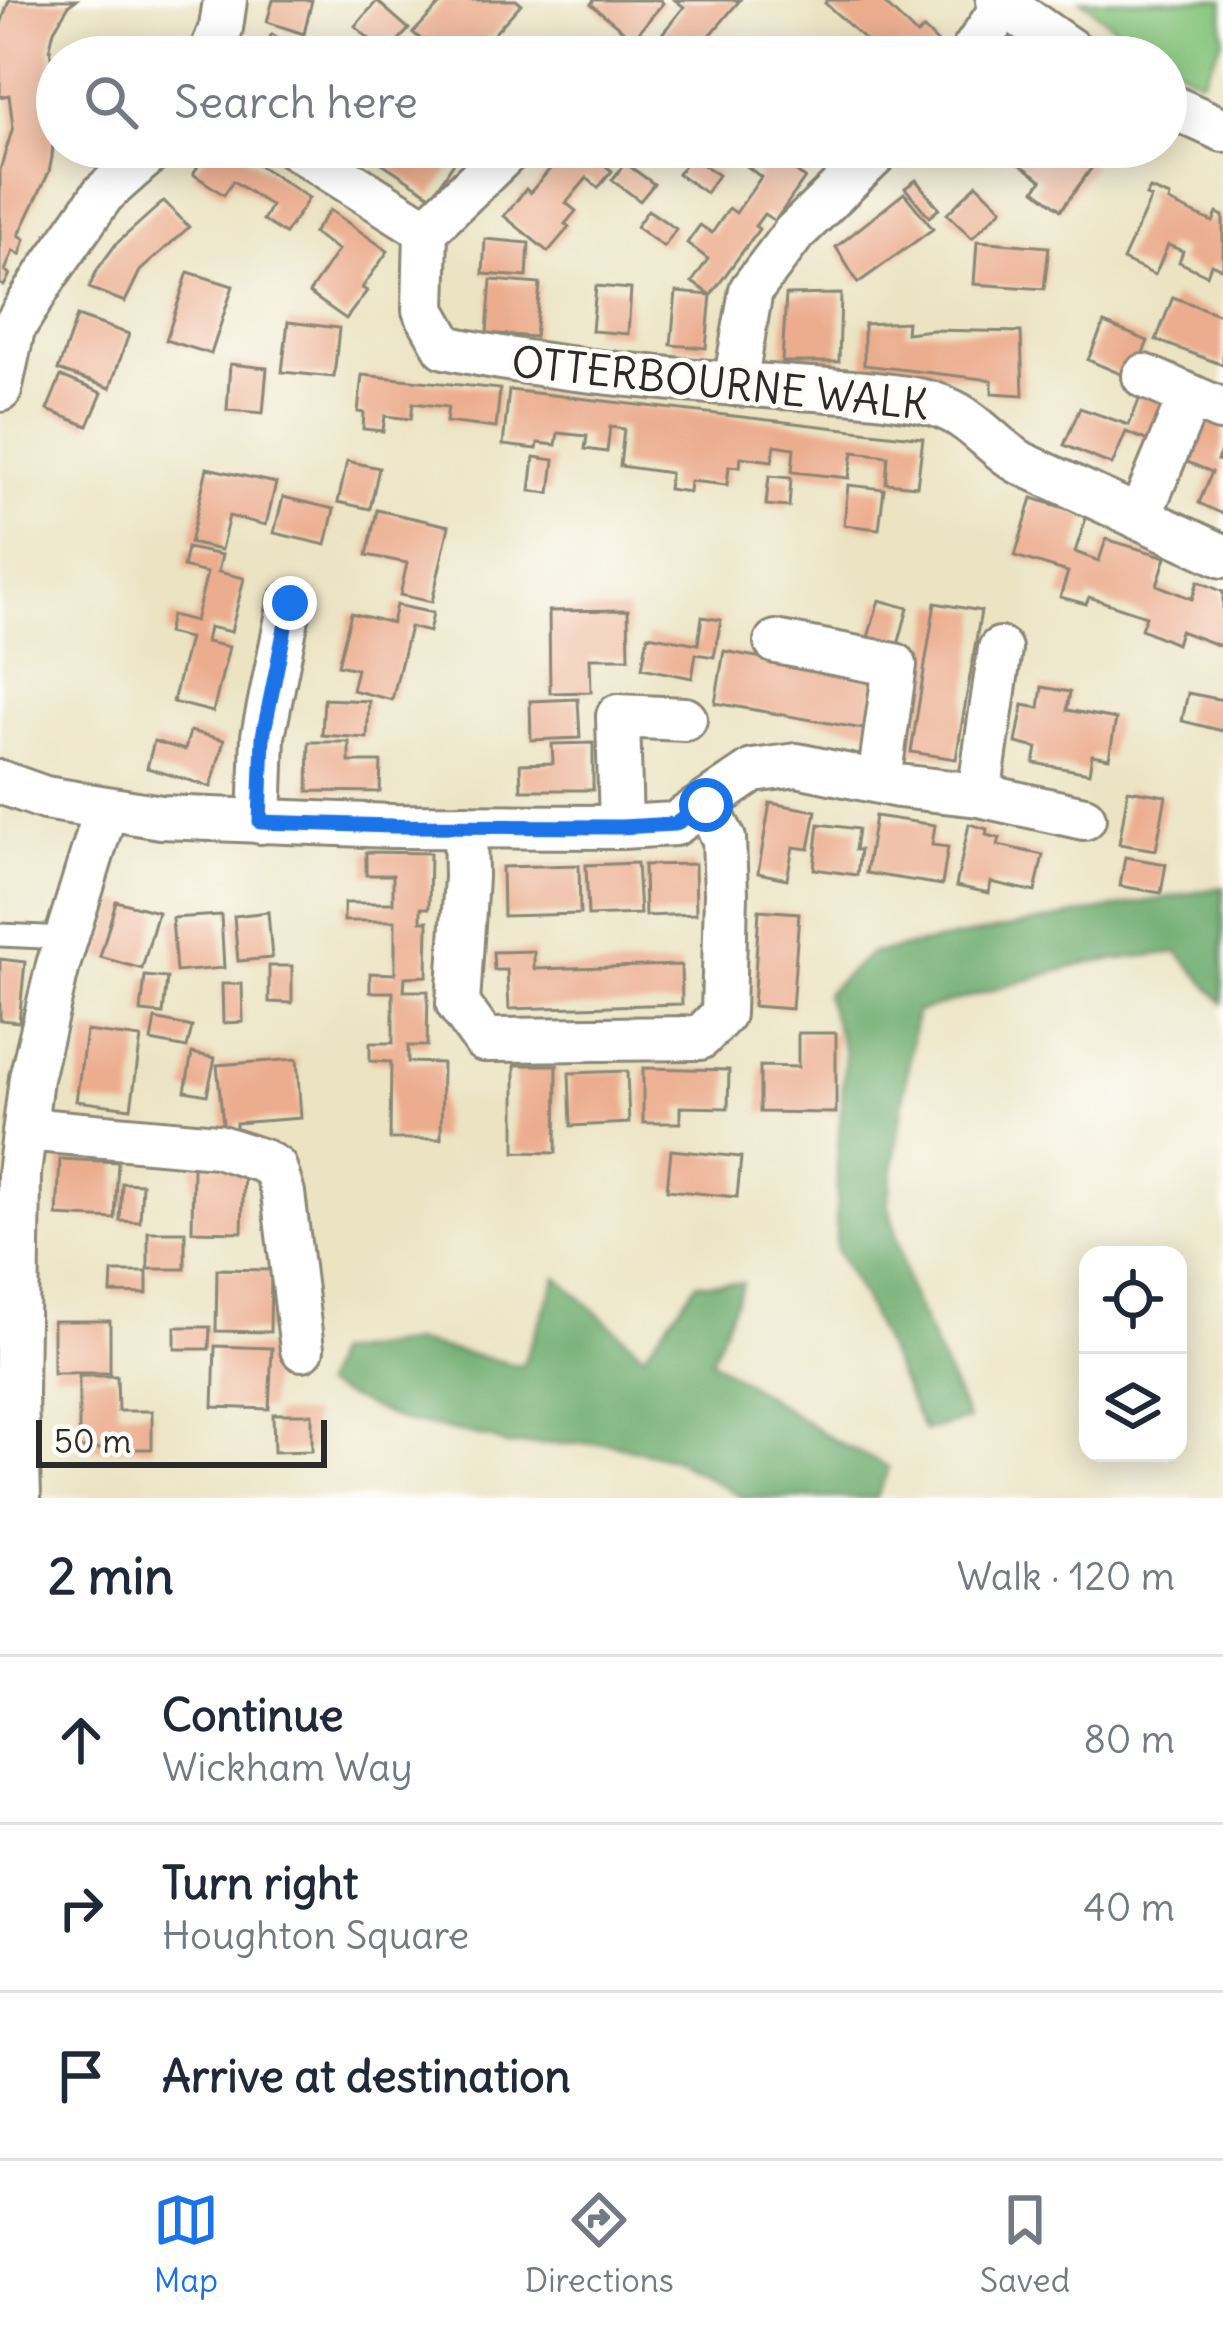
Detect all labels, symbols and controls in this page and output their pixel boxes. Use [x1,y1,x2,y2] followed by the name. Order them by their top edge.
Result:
[36,36,1187,168] search box
[78,69,144,135] icon: search
[174,74,418,130] text: Search here
[509,335,931,431] street label: OTTERBOURNE WALK
[263,576,317,630] route end
[679,778,733,832] route start
[1079,1246,1187,1462] map controls
[1079,1246,1187,1354] button: locate
[1079,1354,1187,1462] button: layers
[36,1414,327,1467] scale bar
[54,1420,131,1462] text: 50 m
[48,1544,174,1608] text: 2 min
[957,1552,1175,1601] text: Walk · 120 m
[162,1687,344,1743] text: Continue
[48,1707,114,1773] icon: ahead
[1083,1715,1175,1764] text: 80 m
[162,1743,413,1792] text: Wickham Way
[162,1855,358,1911] text: Turn right
[48,1875,114,1941] icon: right
[1083,1883,1175,1932] text: 40 m
[162,1911,469,1960] text: Houghton Square
[48,2043,114,2109] icon: arrive
[162,2048,571,2104] text: Arrive at destination
[153,2187,219,2301] tab: Map
[525,2187,674,2301] tab: Directions
[980,2187,1070,2301] tab: Saved

